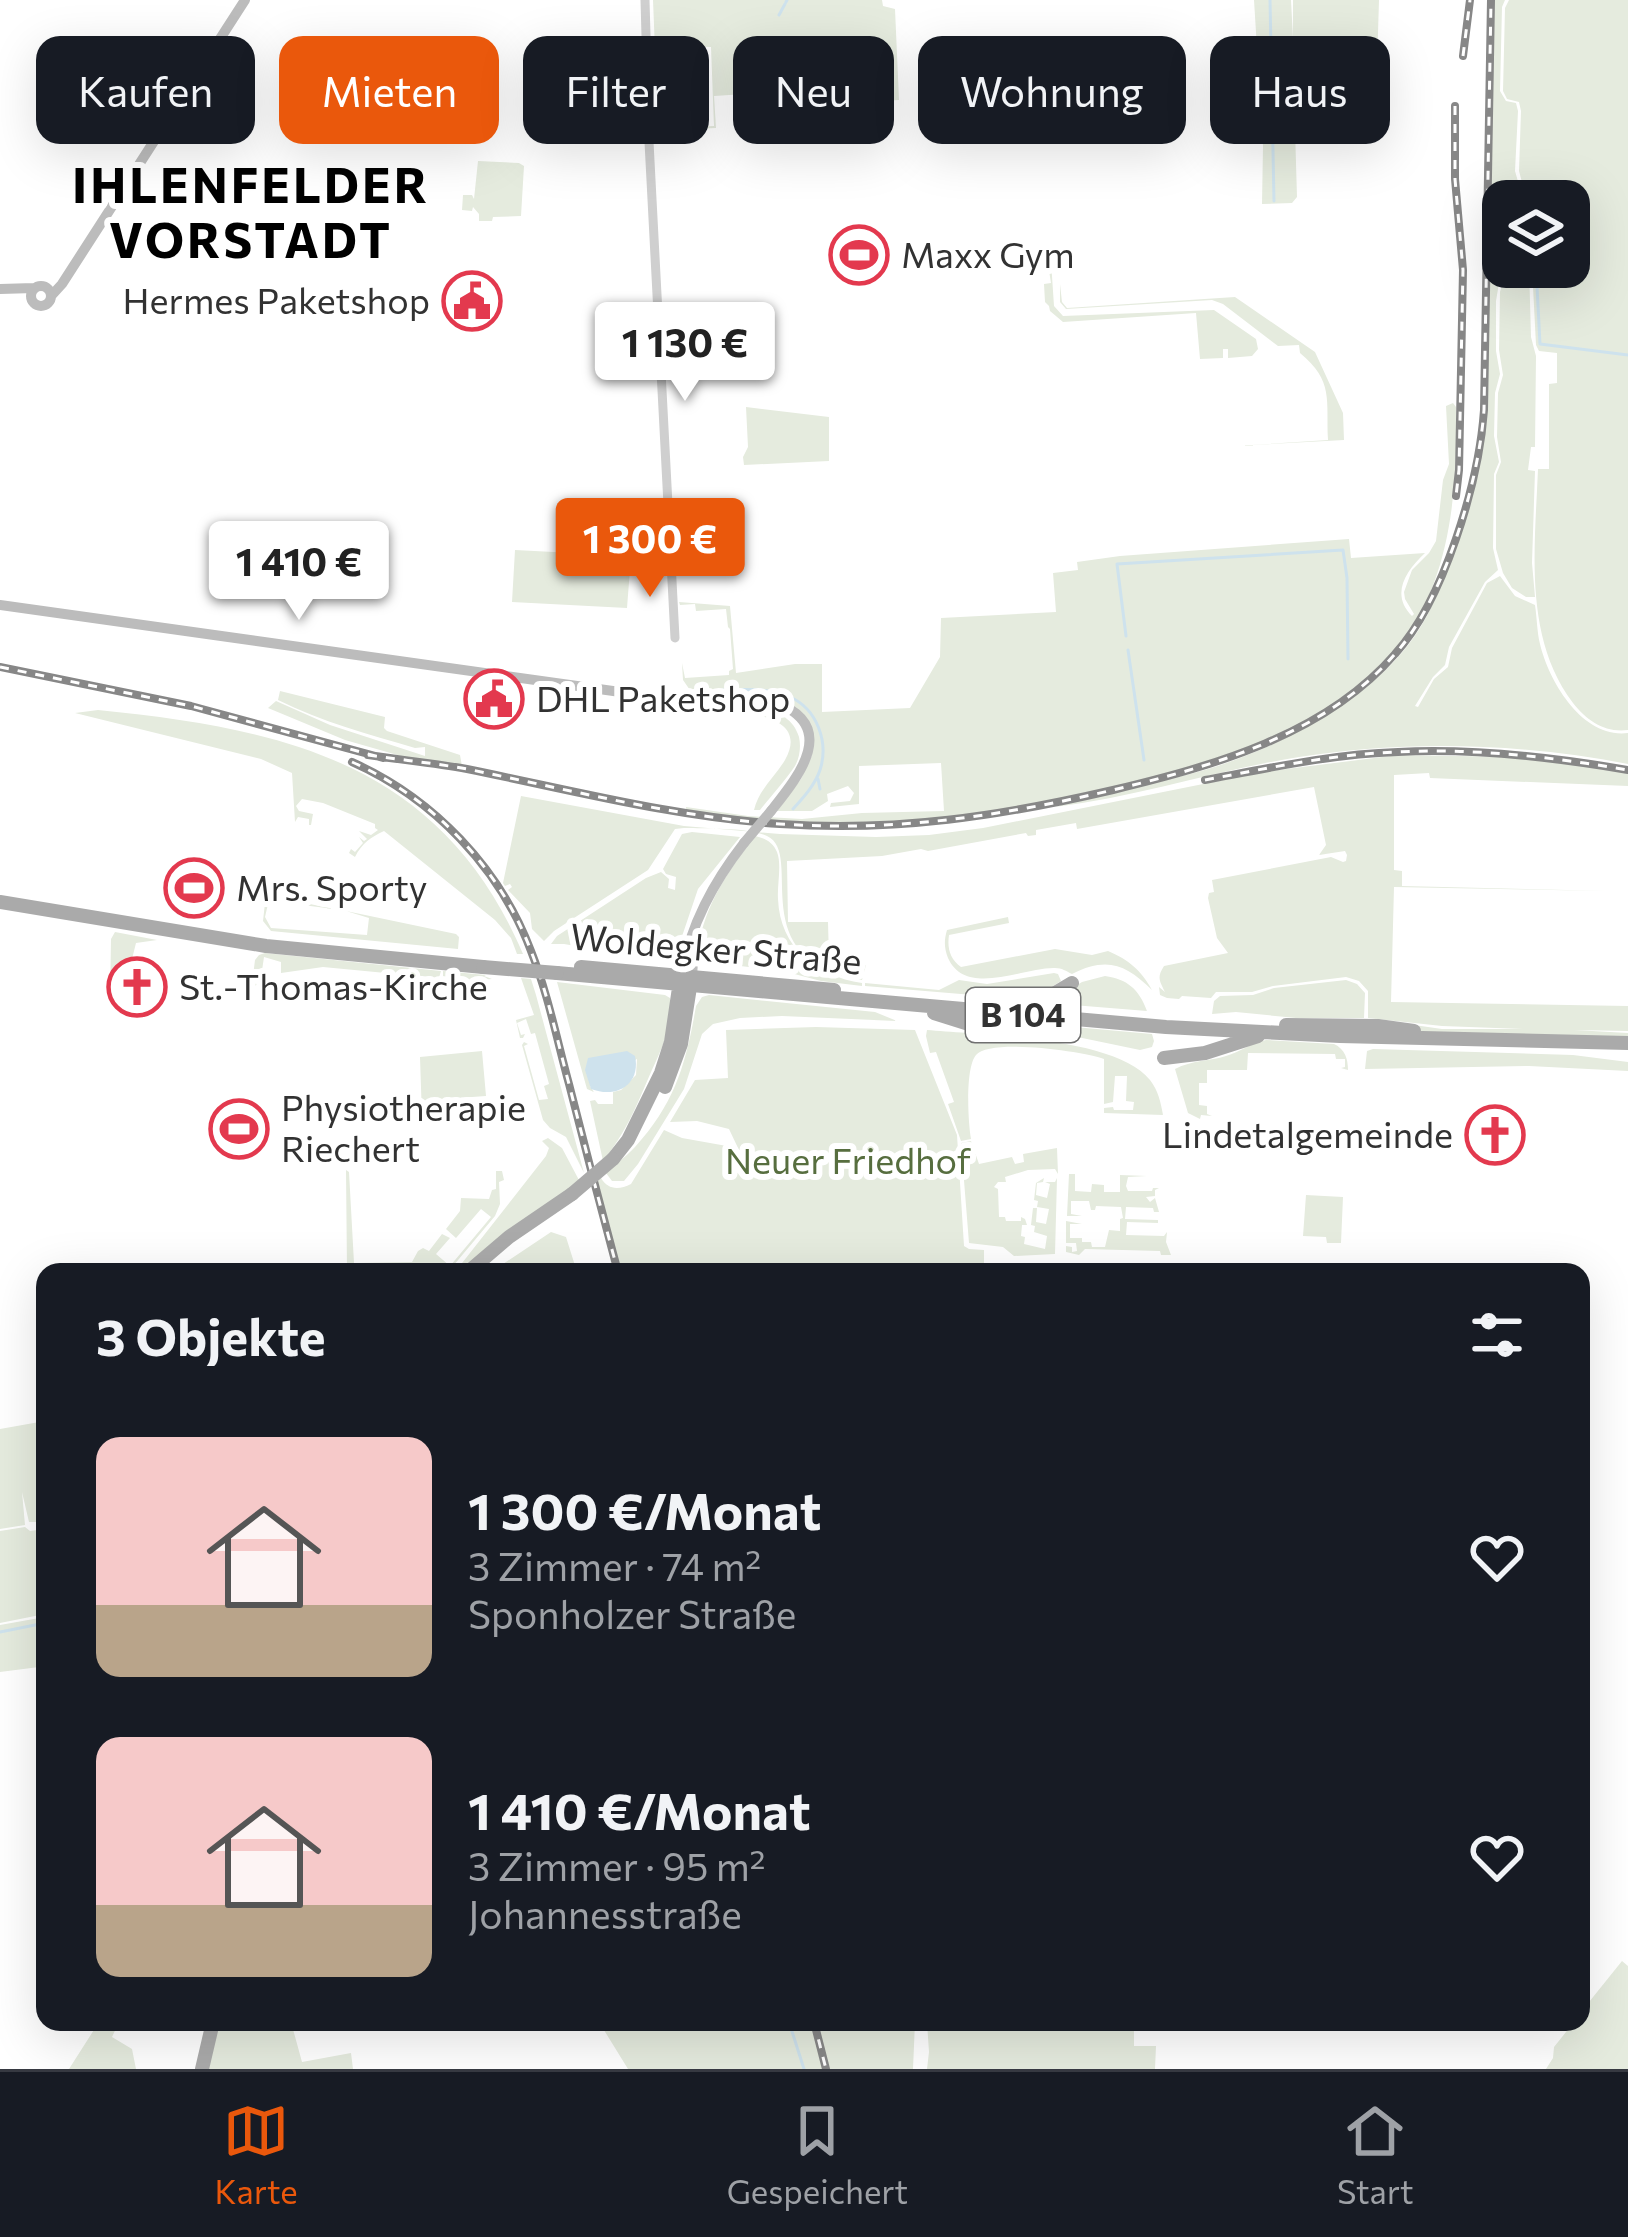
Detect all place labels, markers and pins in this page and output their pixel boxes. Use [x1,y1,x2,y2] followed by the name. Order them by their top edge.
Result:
[828,224,890,286] sports icon: Maxx Gym
[901,231,1075,275] place label: Maxx Gym
[441,270,503,332] public building icon: Hermes Paketshop
[123,277,430,321] place label: Hermes Paketshop
[574,302,796,404] pin: 1 130 €
[539,498,761,600] pin: 1 300 €
[188,521,410,623] pin: 1 410 €
[463,668,525,730] public building icon: DHL Paketshop
[536,675,790,719] place label: DHL Paketshop
[163,857,225,919] sports icon: Mrs. Sporty
[236,864,427,908] place label: Mrs. Sporty
[106,956,168,1018] church icon: St.-Thomas-Kirche
[179,963,488,1007] place label: St.-Thomas-Kirche
[281,1084,526,1169] place label: Physiotherapie Riechert
[208,1098,270,1160] sports icon: Physiotherapie Riechert
[1464,1104,1526,1166] church icon: Lindetalgemeinde
[1162,1111,1453,1155] place label: Lindetalgemeinde

